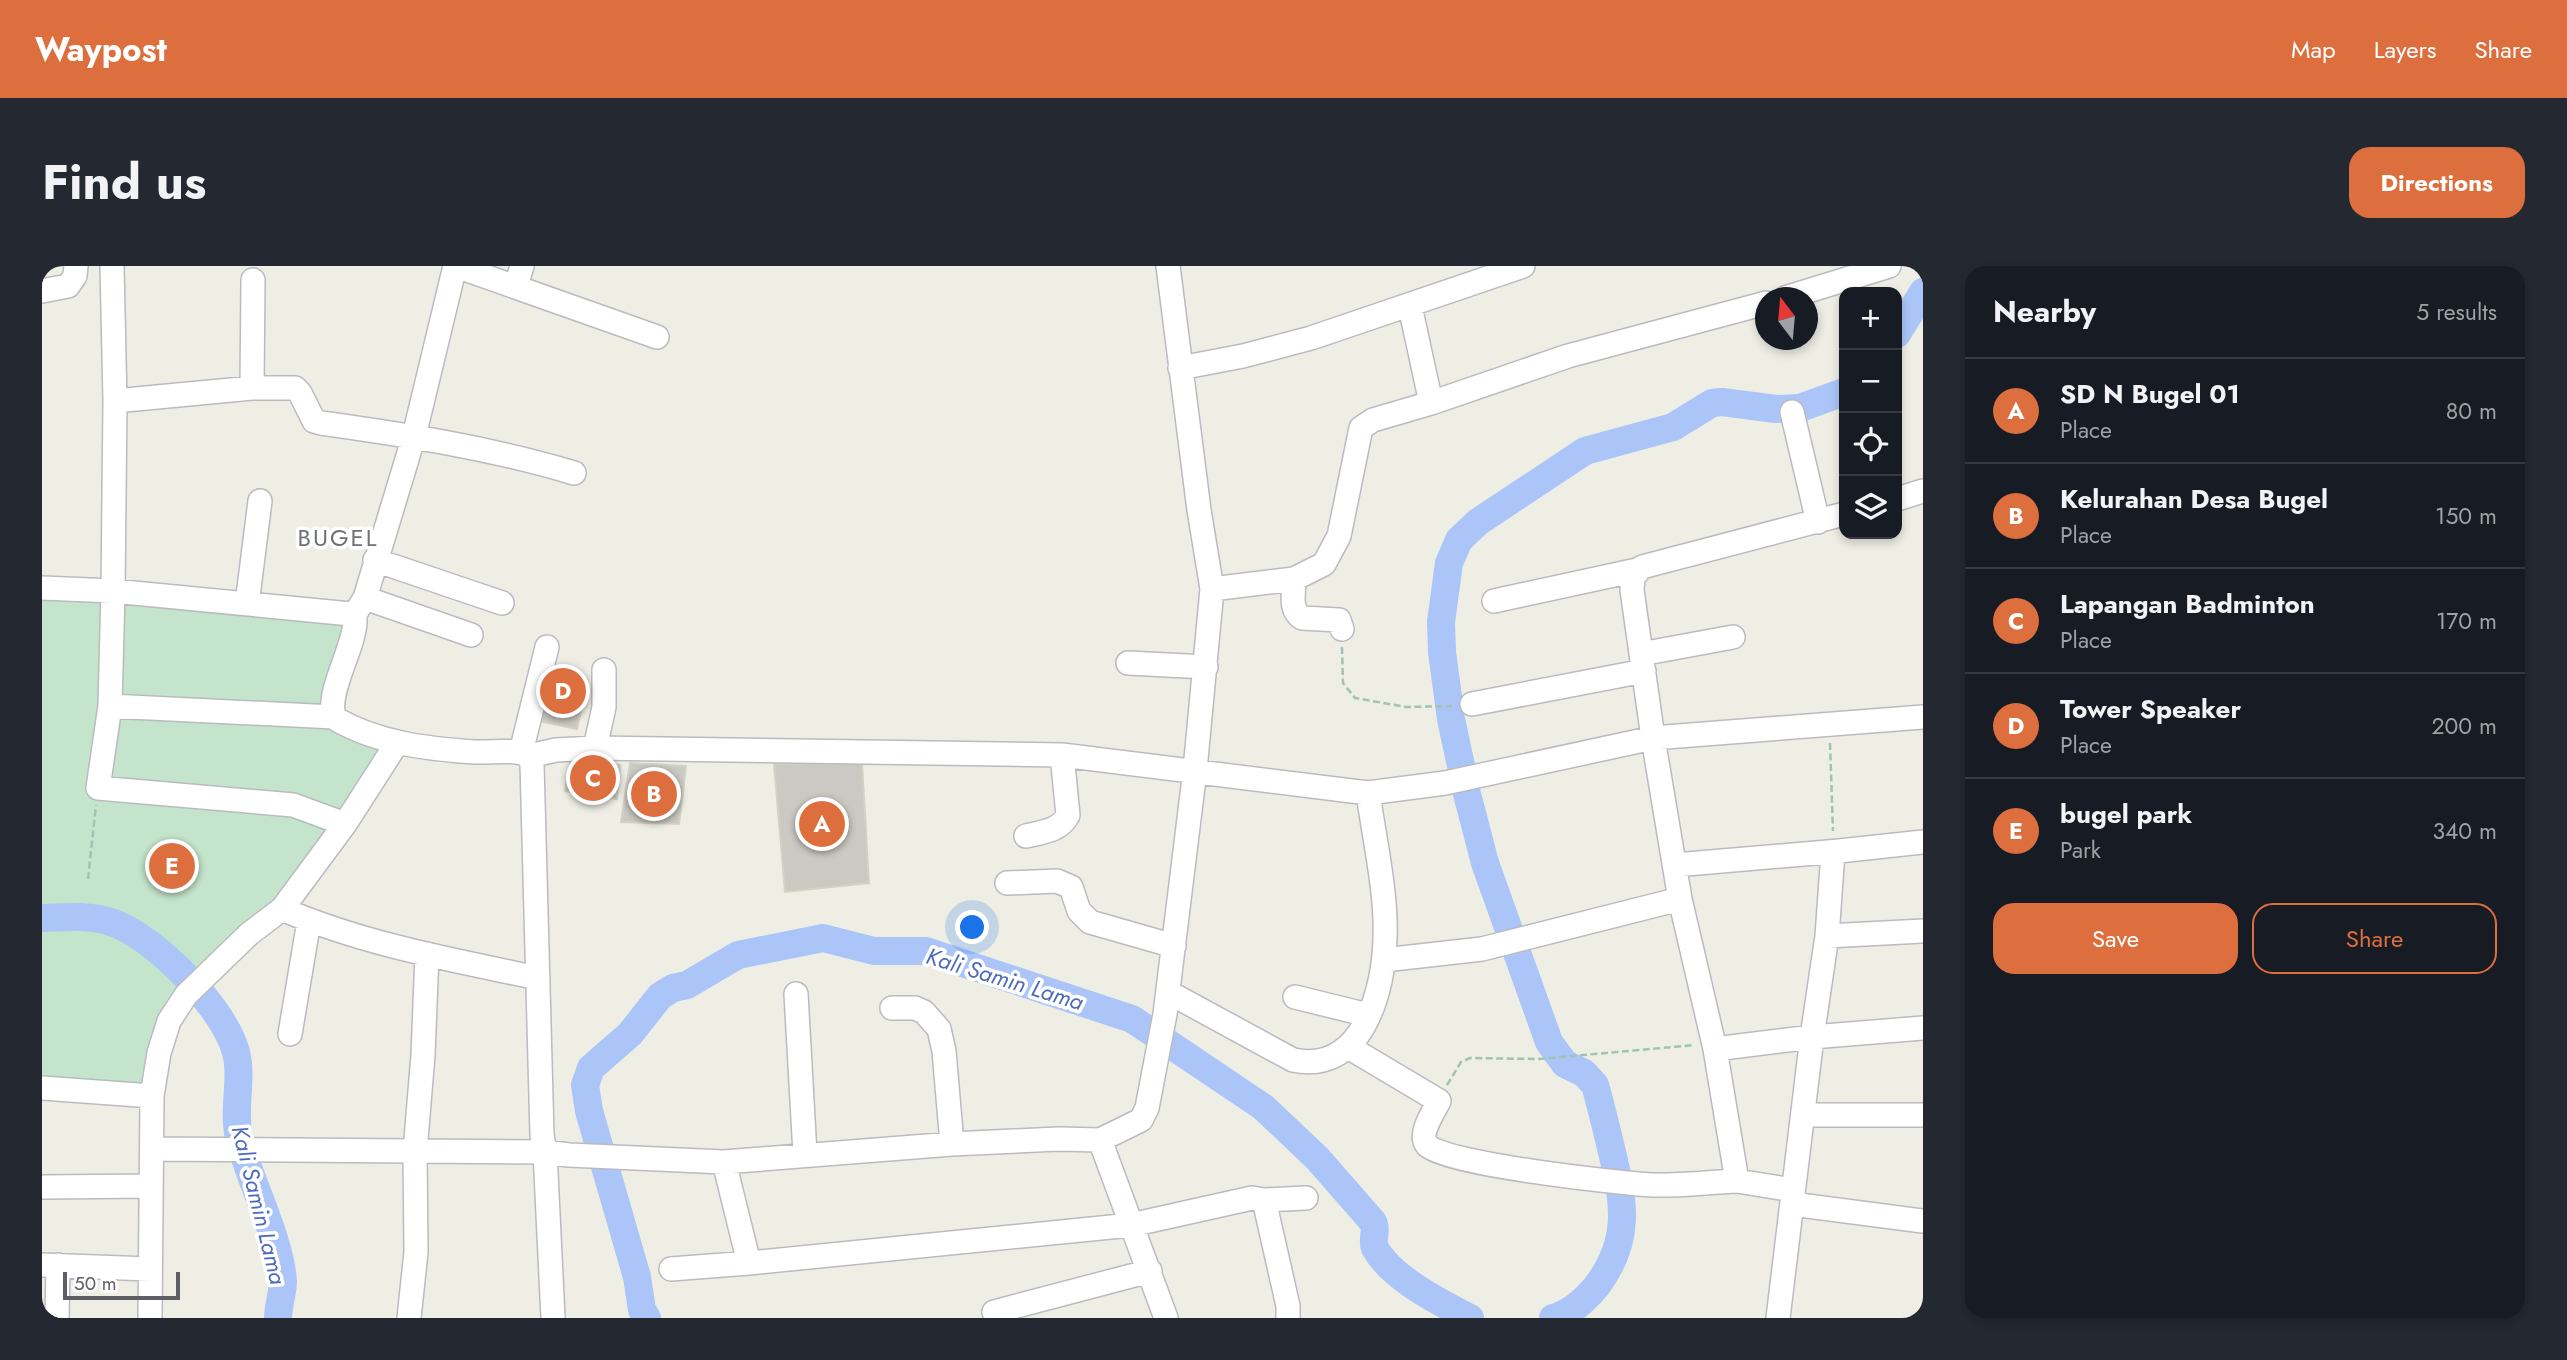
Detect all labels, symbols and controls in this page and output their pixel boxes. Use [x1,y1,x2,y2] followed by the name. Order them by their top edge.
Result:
[35,26,167,73] text: Waypost
[2291,32,2336,67] text: Map
[2374,32,2436,67] text: Layers
[2474,32,2532,67] text: Share
[42,147,206,217] text: Find us
[2349,147,2525,218] button: Directions
[1755,287,1818,350] north arrow
[1839,287,1902,539] map controls
[1839,287,1902,350] button: +
[1993,290,2096,333] text: Nearby
[2416,295,2497,329] text: 5 results
[1839,350,1902,413] button: −
[2060,375,2240,413] text: SD N Bugel 01
[2008,394,2024,428] text: A
[2446,394,2497,428] text: 80 m
[1839,413,1902,476] button: locate
[2060,413,2112,447] text: Place
[1839,476,1902,539] button: layers
[2060,480,2328,518] text: Kelurahan Desa Bugel
[2008,499,2024,533] text: B
[2435,499,2497,533] text: 150 m
[2060,518,2112,552] text: Place
[297,520,379,555] district label: BUGEL
[2060,585,2315,623] text: Lapangan Badminton
[2008,604,2024,638] text: C
[2436,604,2497,638] text: 170 m
[2060,623,2112,657] text: Place
[540,665,586,717] pin: D
[2060,690,2241,728] text: Tower Speaker
[2008,709,2024,743] text: D
[2431,709,2497,743] text: 200 m
[2060,728,2112,762] text: Place
[570,752,616,804] pin: C
[631,768,677,820] pin: B
[2060,795,2192,833] text: bugel park
[799,798,845,850] pin: A
[2009,814,2023,848] text: E
[2432,814,2497,848] text: 340 m
[2060,833,2101,867] text: Park
[149,840,195,892] pin: E
[1993,903,2238,974] button: Save
[2252,903,2497,974] button: Share
[955,910,989,944] your location
[922,939,1088,1019] water label: Kali Samin Lama
[223,1122,295,1288] water label: Kali Samin Lama
[63,1269,180,1301] scale bar
[74,1270,117,1297] text: 50 m

